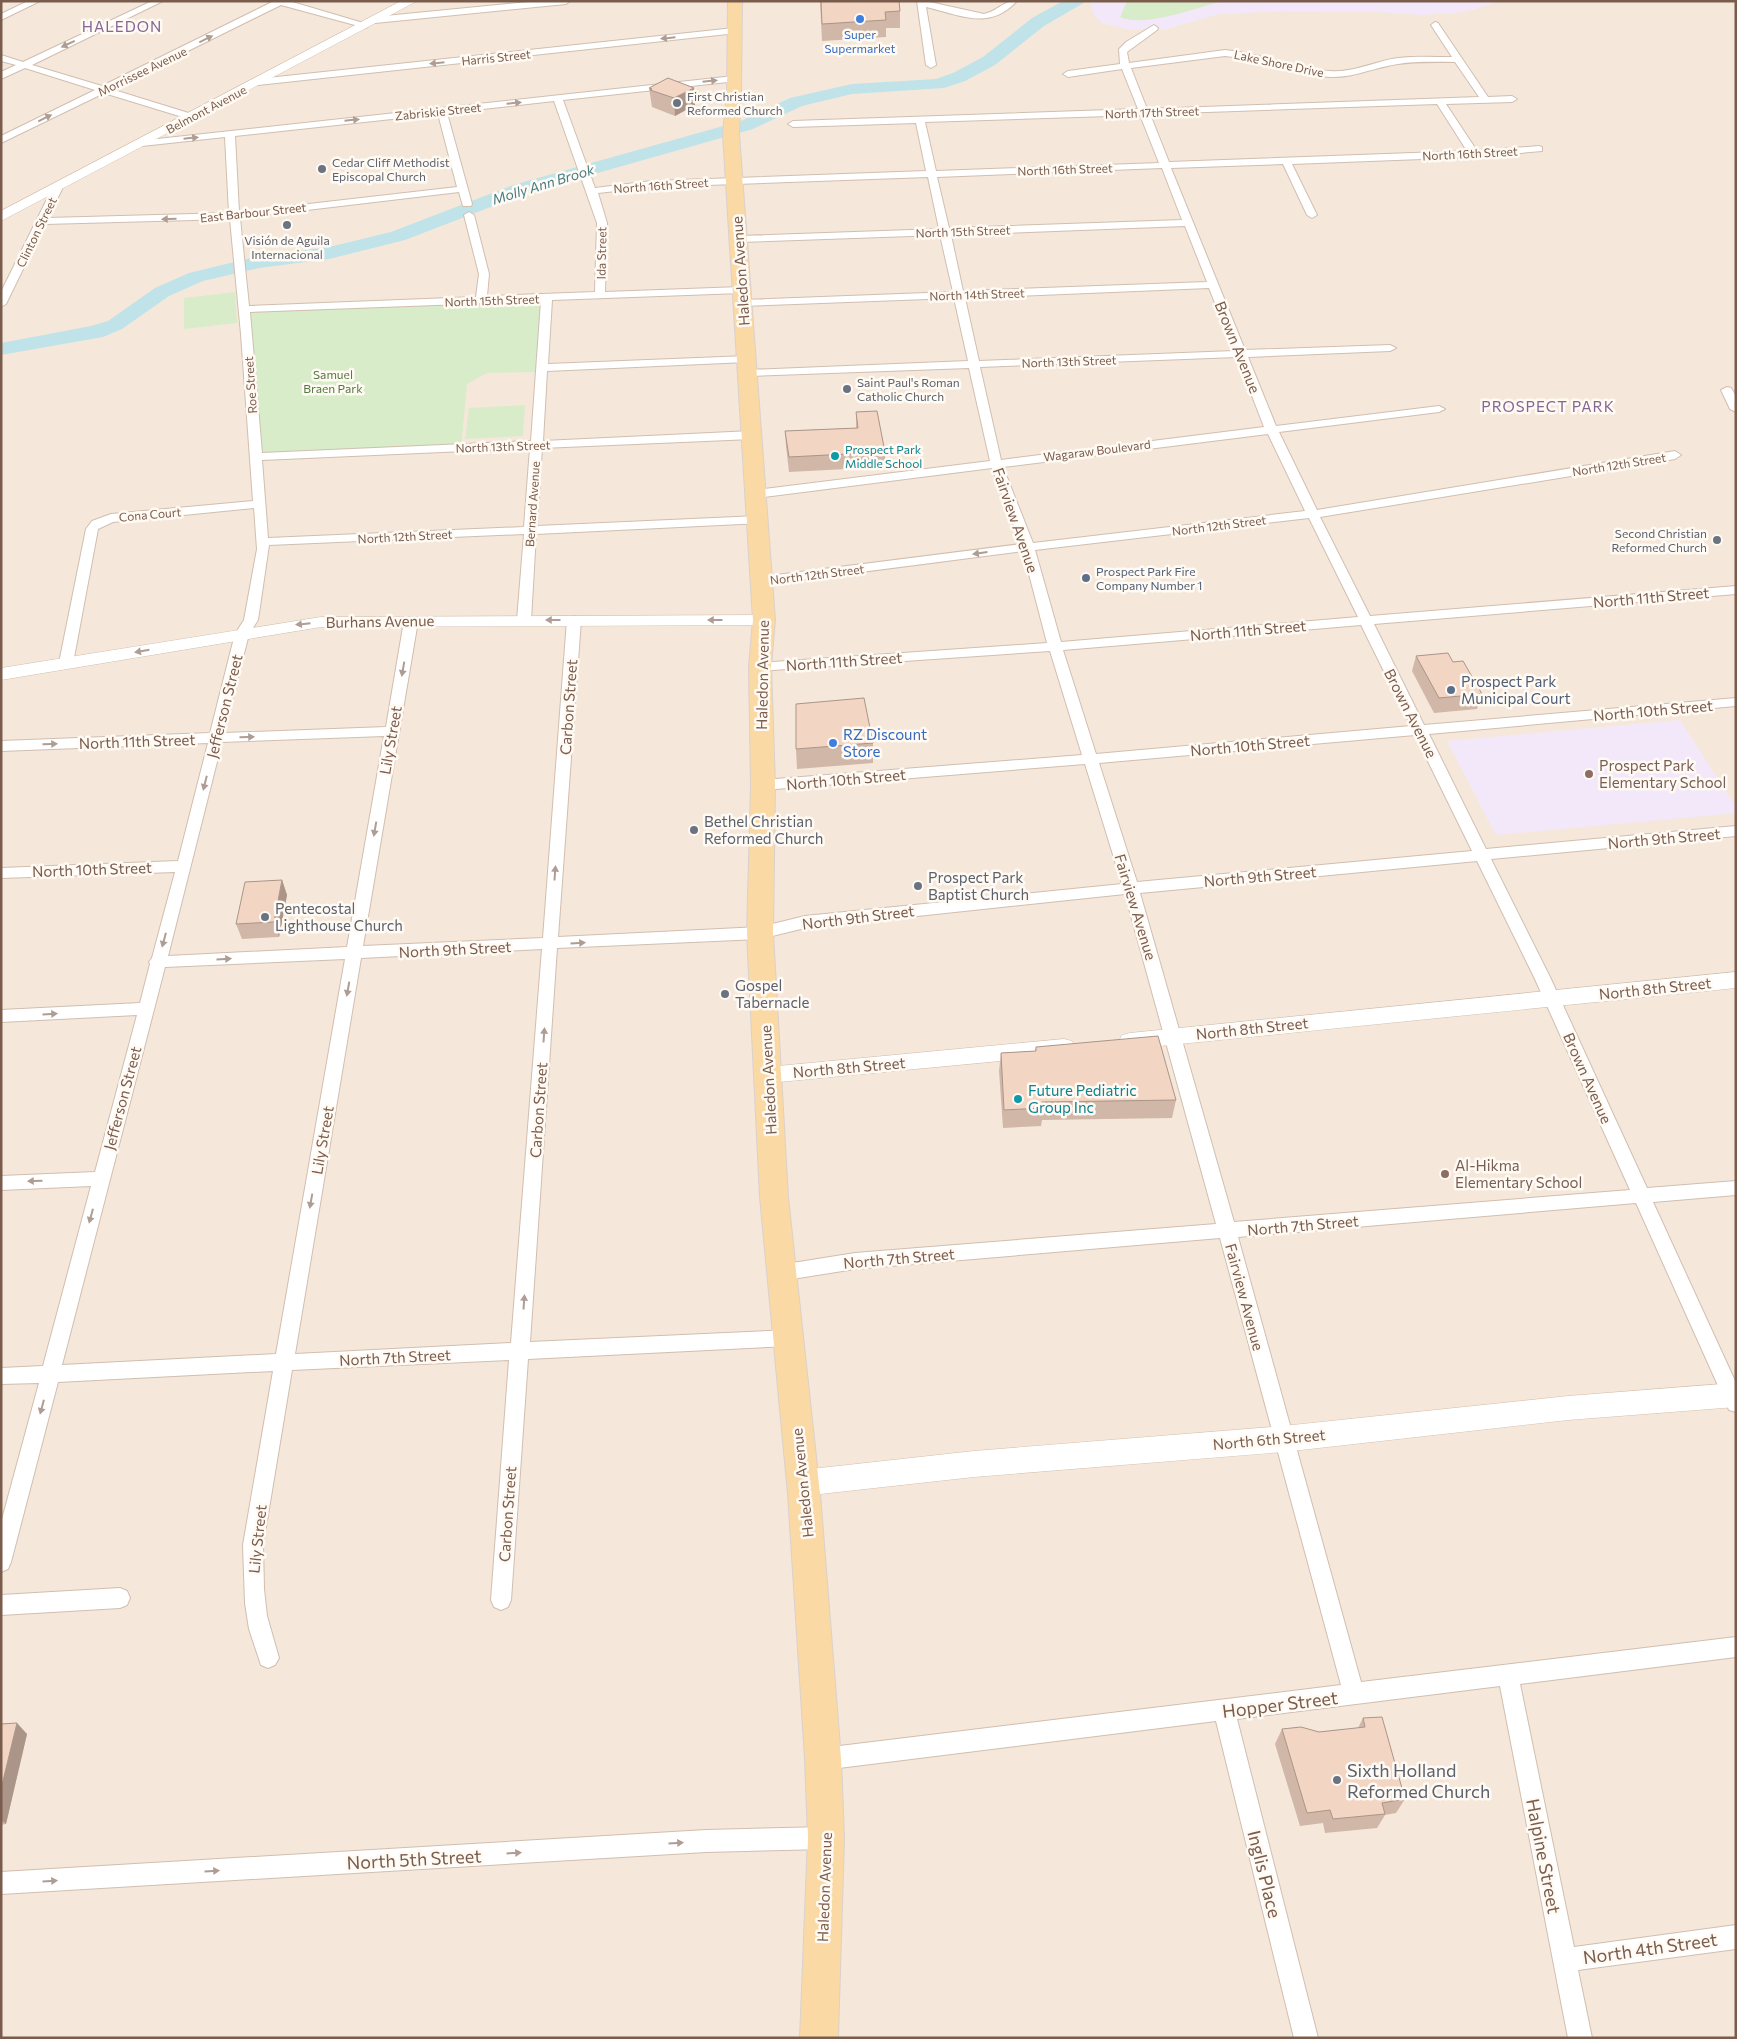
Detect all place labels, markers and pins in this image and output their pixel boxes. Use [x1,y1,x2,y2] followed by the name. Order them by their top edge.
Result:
[854,13,866,25] marker: Super Supermarket
[825,27,896,55] place label: Super Supermarket
[687,89,783,117] place label: First Christian Reformed Church
[671,97,683,109] marker: First Christian Reformed Church
[332,155,450,183] place label: Cedar Cliff Methodist Episcopal Church
[316,163,328,175] marker: Cedar Cliff Methodist Episcopal Church
[281,219,293,231] marker: Visión de Aguila Internacional
[244,233,330,261] place label: Visión de Aguila Internacional
[857,375,960,403] place label: Saint Paul's Roman Catholic Church
[841,383,853,395] marker: Saint Paul's Roman Catholic Church
[845,442,922,470] place label: Prospect Park Middle School
[829,450,841,462] marker: Prospect Park Middle School
[1611,526,1707,554] place label: Second Christian Reformed Church
[1711,534,1723,546] marker: Second Christian Reformed Church
[1096,564,1202,592] place label: Prospect Park Fire Company Number 1
[1080,572,1092,584] marker: Prospect Park Fire Company Number 1
[1461,672,1571,707] place label: Prospect Park Municipal Court
[1445,684,1457,696] marker: Prospect Park Municipal Court
[843,725,927,760] place label: RZ Discount Store
[827,737,839,749] marker: RZ Discount Store
[1599,756,1726,791] place label: Prospect Park Elementary School
[1583,768,1595,780] marker: Prospect Park Elementary School
[704,812,823,847] place label: Bethel Christian Reformed Church
[688,824,700,836] marker: Bethel Christian Reformed Church
[928,868,1029,903] place label: Prospect Park Baptist Church
[912,880,924,892] marker: Prospect Park Baptist Church
[275,899,403,934] place label: Pentecostal Lighthouse Church
[259,911,271,923] marker: Pentecostal Lighthouse Church
[735,976,810,1011] place label: Gospel Tabernacle
[719,988,731,1000] marker: Gospel Tabernacle
[1028,1081,1137,1116] place label: Future Pediatric Group Inc
[1012,1093,1024,1105] marker: Future Pediatric Group Inc
[1455,1156,1582,1191] place label: Al-Hikma Elementary School
[1439,1168,1451,1180] marker: Al-Hikma Elementary School
[1347,1759,1490,1802] place label: Sixth Holland Reformed Church
[1331,1774,1343,1786] marker: Sixth Holland Reformed Church

